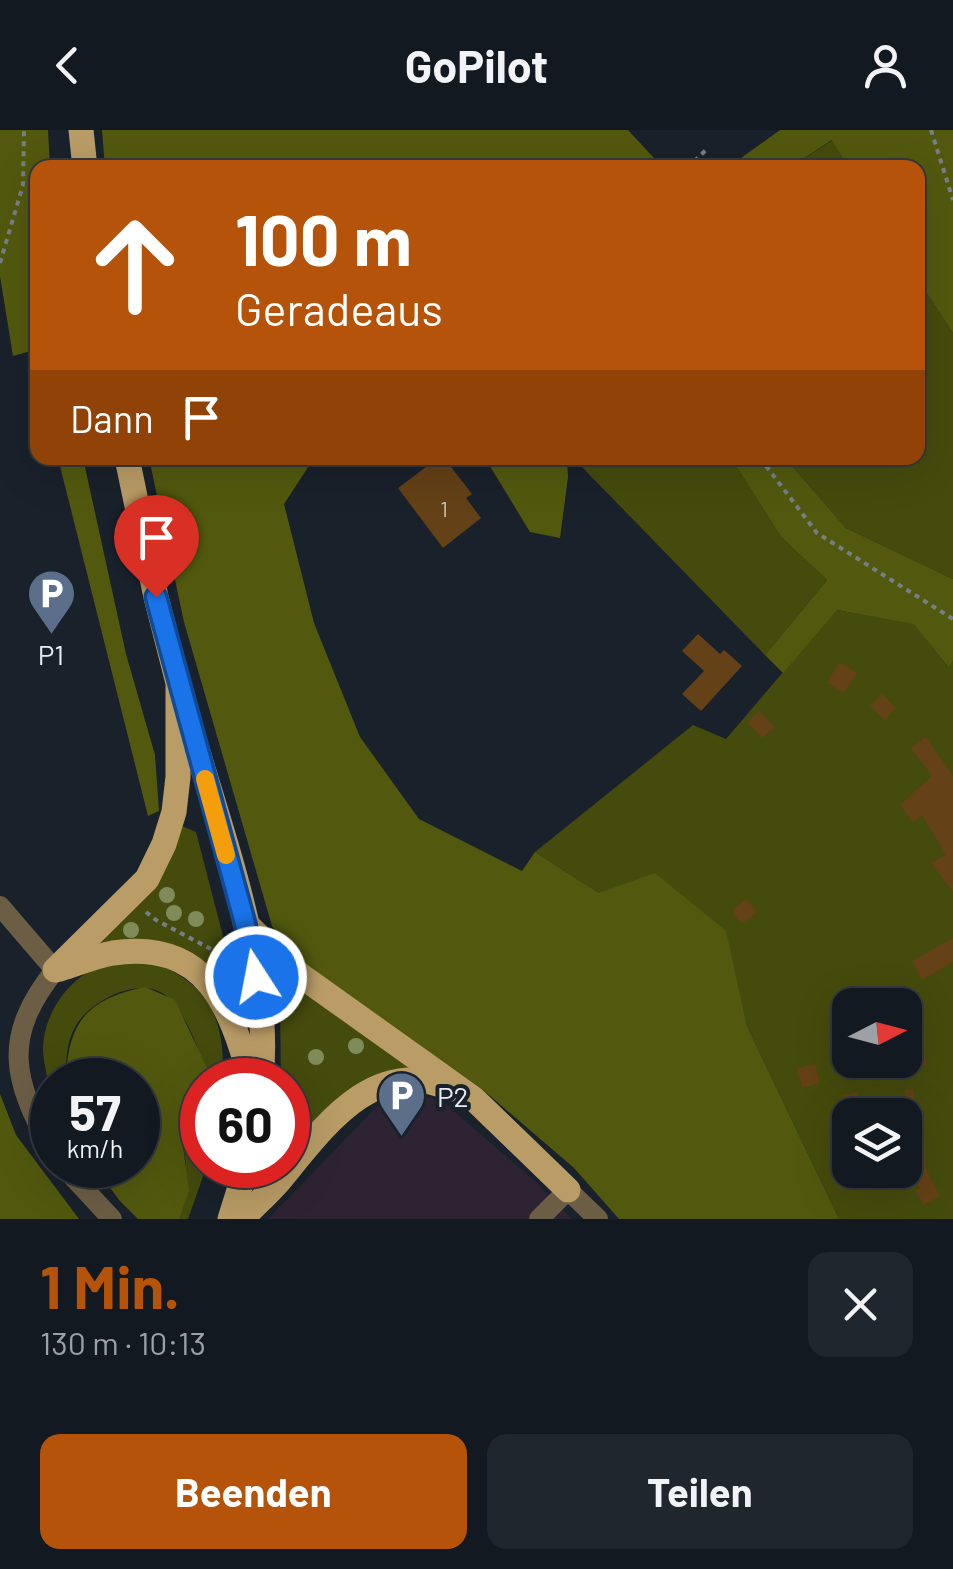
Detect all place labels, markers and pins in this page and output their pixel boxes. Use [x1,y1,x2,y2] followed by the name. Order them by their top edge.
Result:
[114,495,199,598] pin
[25,568,77,636] parking icon: P1
[38,637,64,671] place label: P1
[376,1070,428,1138] parking icon: P2
[437,1079,469,1113] place label: P2

